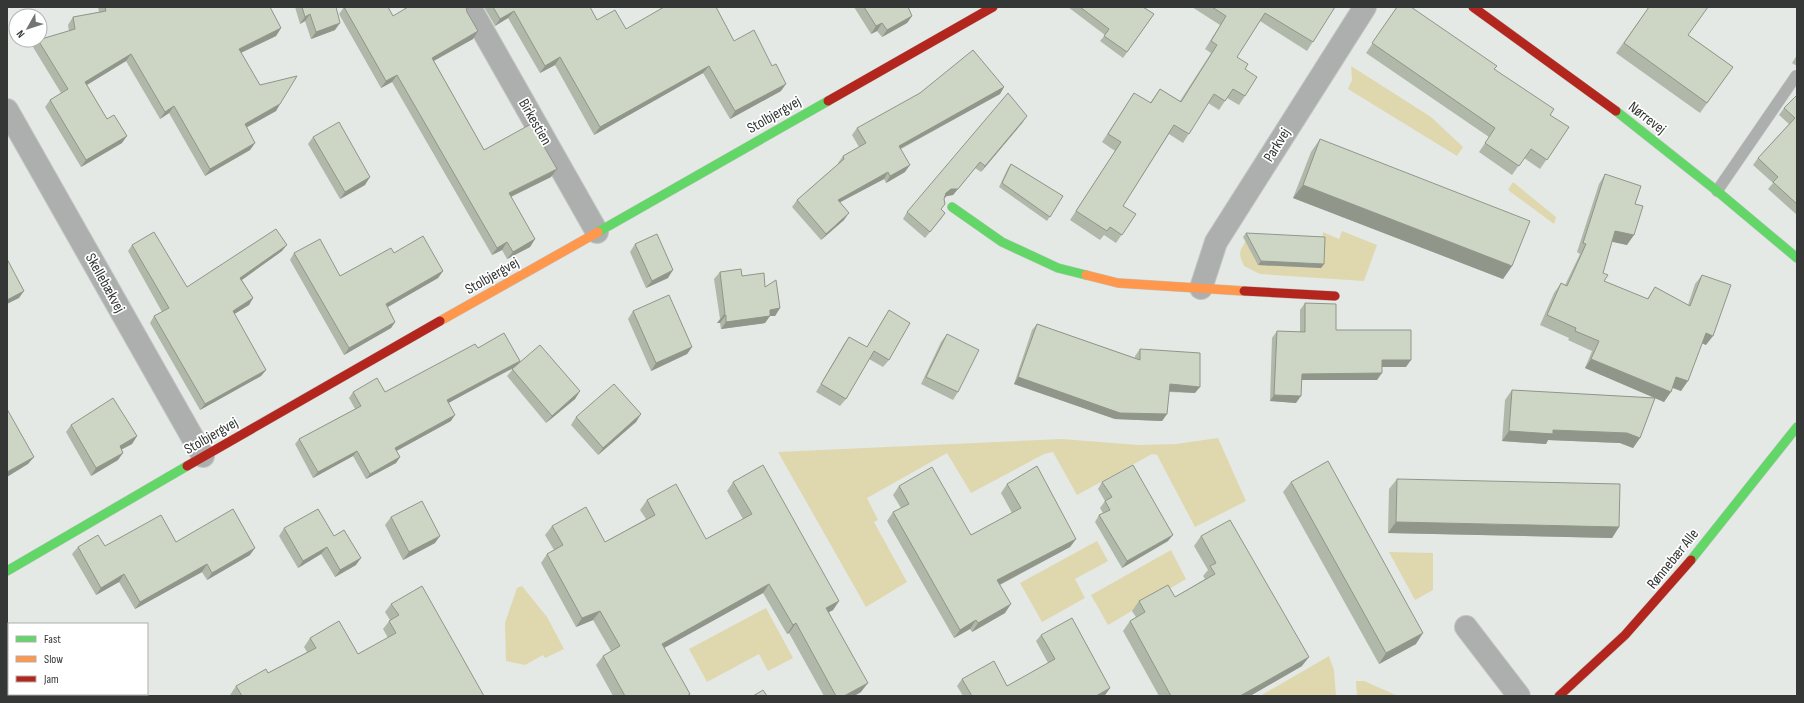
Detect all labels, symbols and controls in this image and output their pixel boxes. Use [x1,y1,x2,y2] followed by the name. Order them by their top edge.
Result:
[8,8,48,48] north arrow
[14,28,28,40] text: N
[744,92,805,138] street label: Stolbjergvej
[514,95,556,149] street label: Birkestien
[1624,97,1670,139] street label: Nørrevej
[1259,124,1295,165] street label: Parkvej
[81,250,129,316] street label: Skellebækvej
[462,253,523,299] street label: Stolbjergvej
[181,413,242,459] street label: Stolbjergvej
[1643,525,1703,593] street label: Rønnebær Alle
[8,623,148,695] legend
[44,632,61,647] text: Fast
[44,652,63,667] text: Slow
[43,672,59,687] text: Jam

